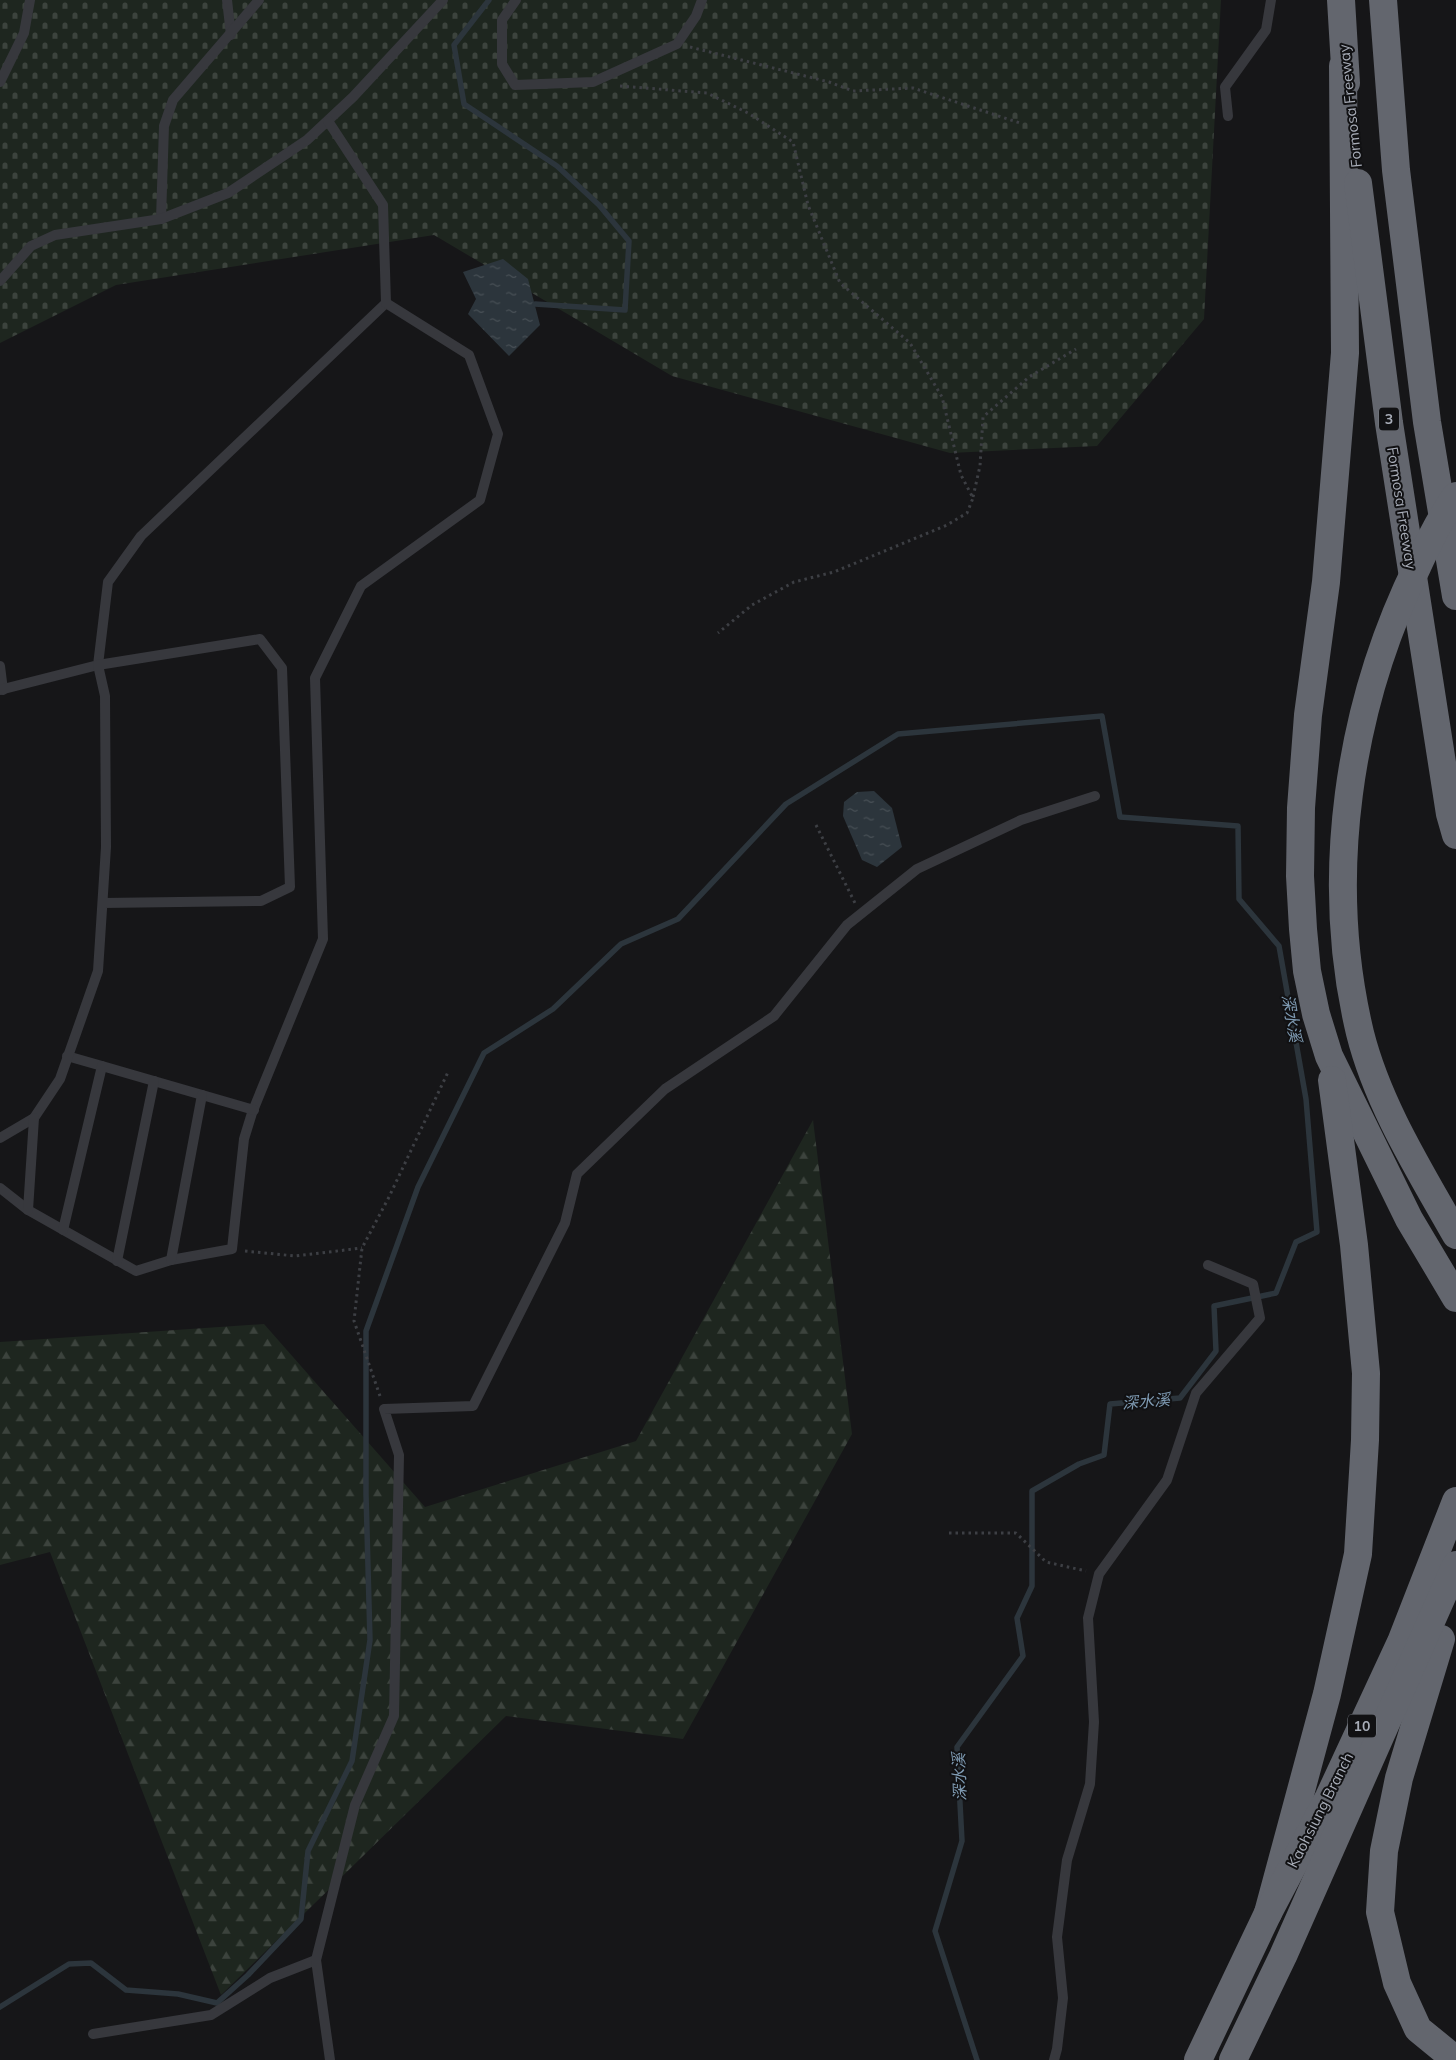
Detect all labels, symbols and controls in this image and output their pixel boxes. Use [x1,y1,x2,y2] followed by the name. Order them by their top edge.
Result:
[1334,43,1366,169] street label: Formosa Freeway
[1379,408,1399,430] road number: 3
[1383,445,1421,571] street label: Formosa Freeway
[1278,993,1306,1045] water label: 深水溪
[1121,1389,1173,1413] water label: 深水溪
[1348,1714,1376,1738] road number: 10
[1283,1749,1357,1871] street label: Kaohsiung Branch
[948,1751,970,1801] water label: 深水溪

